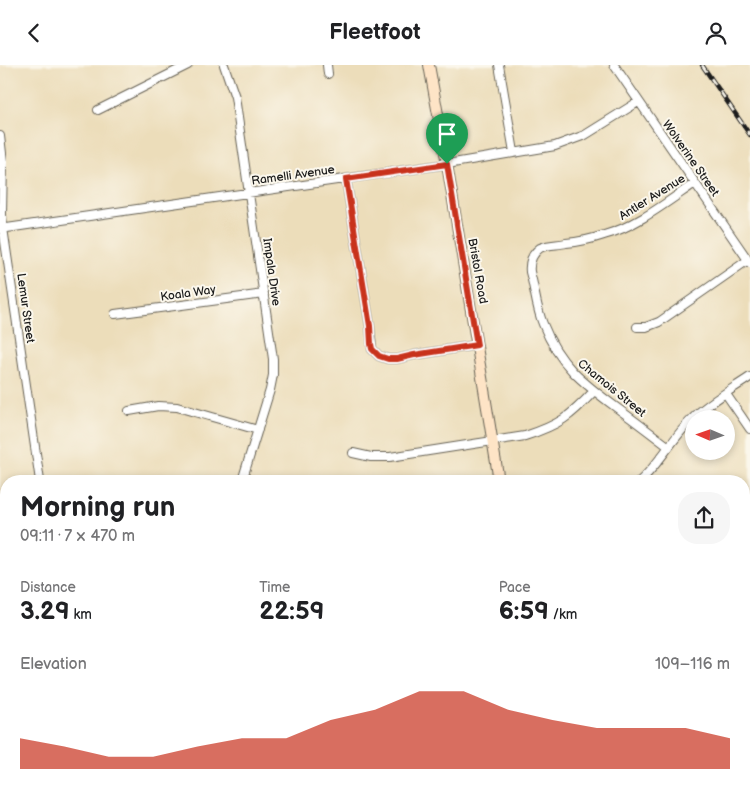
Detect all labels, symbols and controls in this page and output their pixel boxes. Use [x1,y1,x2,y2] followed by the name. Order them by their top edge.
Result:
[20,19,48,47] icon: back
[329,19,421,46] text: Fleetfoot
[702,19,730,47] icon: person
[426,113,468,164] pin
[659,117,723,199] street label: Wolverine Street
[433,120,461,148] icon: arrive
[250,162,336,189] street label: Ramelli Avenue
[616,171,688,224] street label: Antler Avenue
[259,237,284,307] street label: Impala Drive
[464,237,491,305] street label: Bristol Road
[13,272,38,344] street label: Lemur Street
[159,282,217,305] street label: Koala Way
[575,356,649,421] street label: Chamois Street
[685,410,735,460] north arrow
[685,410,735,460] map controls
[20,491,175,524] text: Morning run
[678,492,730,544] button: share
[20,527,135,546] text: 09:11 · 7 × 470 m
[20,579,76,596] text: Distance
[259,579,290,596] text: Time
[499,579,531,596] text: Pace
[20,596,70,627] text: 3.29
[259,596,324,627] text: 22:59
[499,596,549,627] text: 6:59
[70,606,92,623] text: km
[549,606,577,623] text: /km
[20,655,87,674] text: Elevation
[655,655,730,674] text: 109–116 m

